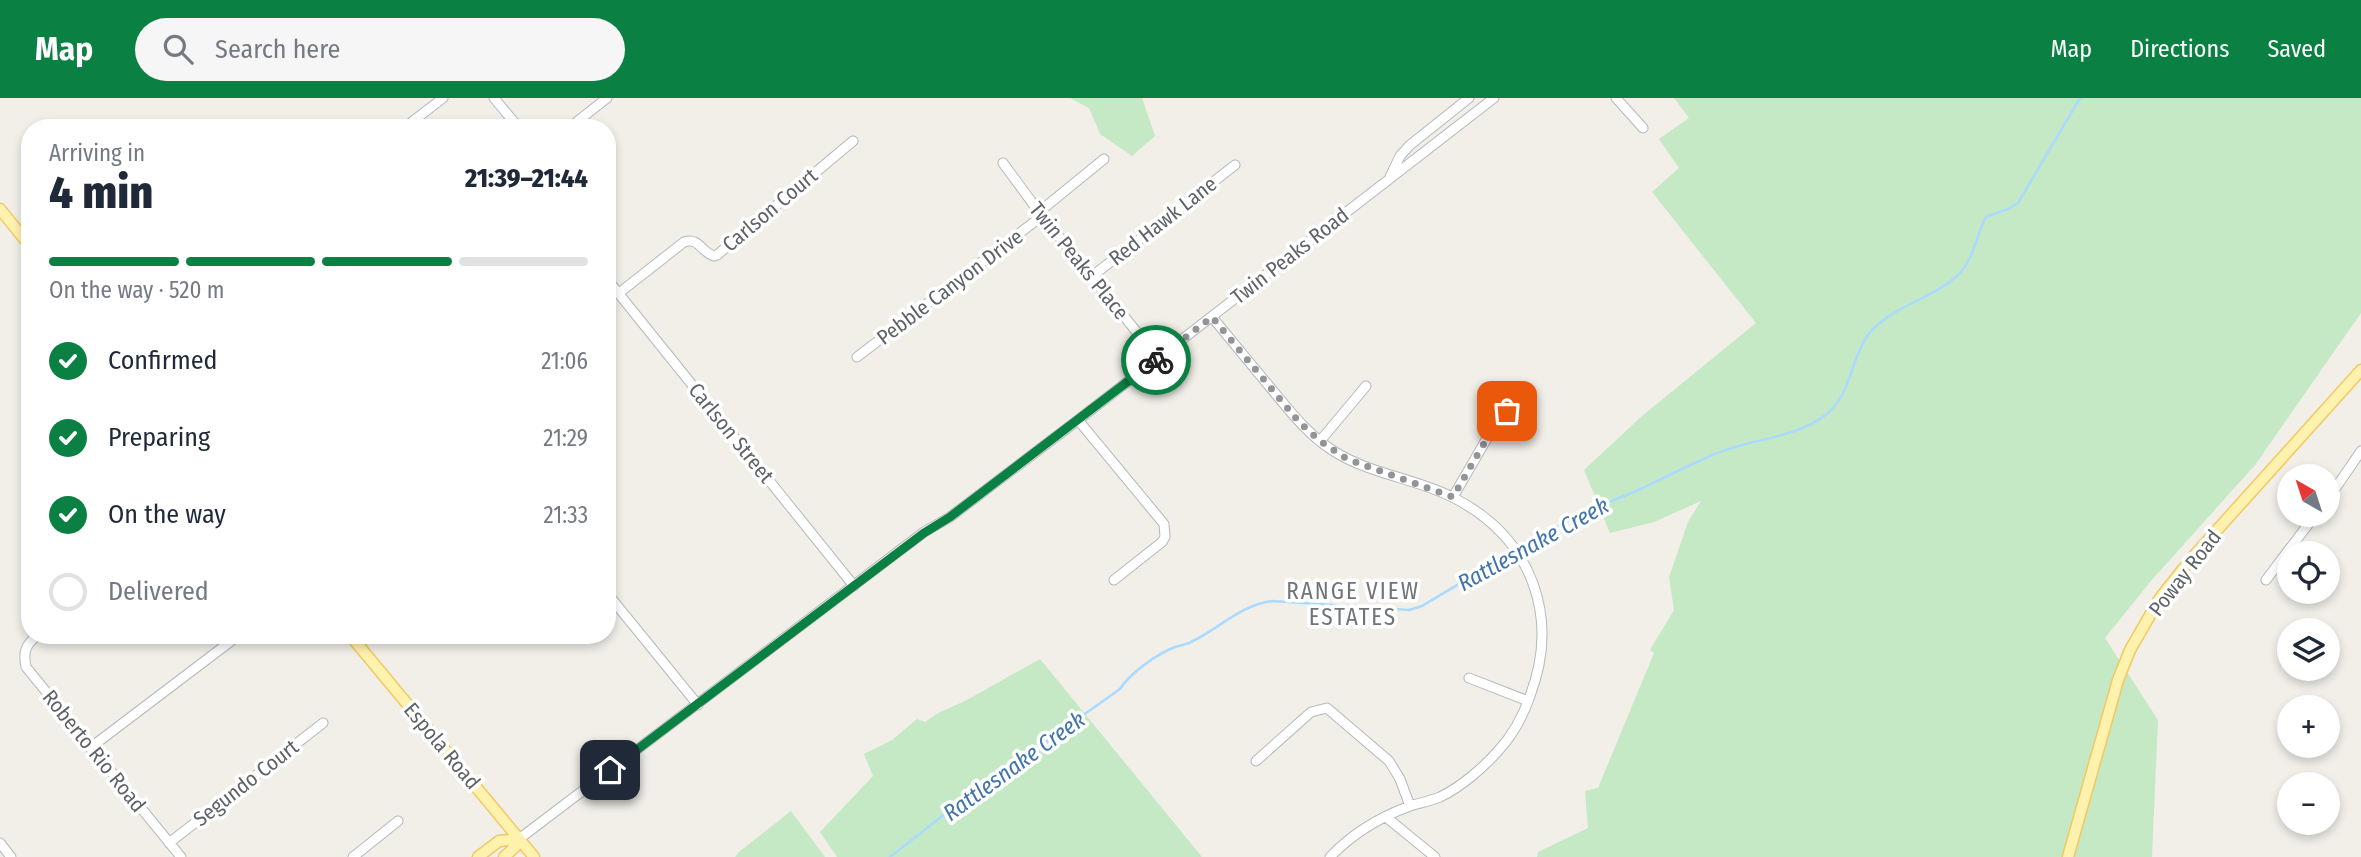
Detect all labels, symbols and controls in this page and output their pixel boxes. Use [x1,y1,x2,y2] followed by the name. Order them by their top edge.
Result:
[135,18,625,81] search box
[35,29,93,69] text: Map
[159,30,197,68] icon: search
[215,34,340,65] text: Search here
[2051,35,2092,63] text: Map
[2130,35,2229,63] text: Directions
[2267,35,2326,63] text: Saved
[49,139,145,167] text: Arriving in
[465,163,588,194] text: 21:39–21:44
[717,163,823,257] street label: Carlson Court
[49,165,153,220] text: 4 min
[1104,171,1222,271] street label: Red Hawk Lane
[1024,197,1134,325] street label: Twin Peaks Place
[1226,202,1354,310] street label: Twin Peaks Road
[872,224,1028,350] street label: Pebble Canyon Drive
[49,276,225,304] text: On the way · 520 m
[1121,325,1191,395] courier
[1137,341,1175,379] icon: bike
[49,342,87,380] icon: check
[108,345,218,376] text: Confirmed
[541,347,588,375] text: 21:06
[683,378,779,488] street label: Carlson Street
[1477,381,1537,441] pin
[1488,392,1526,430] icon: bag
[49,419,87,457] icon: check
[108,422,210,453] text: Preparing
[543,424,588,452] text: 21:29
[2277,464,2340,527] north arrow
[2277,464,2340,835] map controls
[1453,491,1613,597] water label: Rattlesnake Creek
[49,496,87,534] icon: check
[108,499,226,530] text: On the way
[544,501,588,529] text: 21:33
[2143,525,2227,621] street label: Poway Road
[2277,541,2340,604] button: locate
[108,576,209,607] text: Delivered
[1286,577,1420,631] district label: RANGE VIEW ESTATES
[2277,618,2340,681] button: layers
[37,685,151,817] street label: Roberto Rio Road
[2277,695,2340,758] button: +
[398,697,486,795] street label: Espola Road
[938,705,1090,827] water label: Rattlesnake Creek
[188,734,304,832] street label: Segundo Court
[580,740,640,800] pin
[591,751,629,789] icon: home
[2277,772,2340,835] button: −

